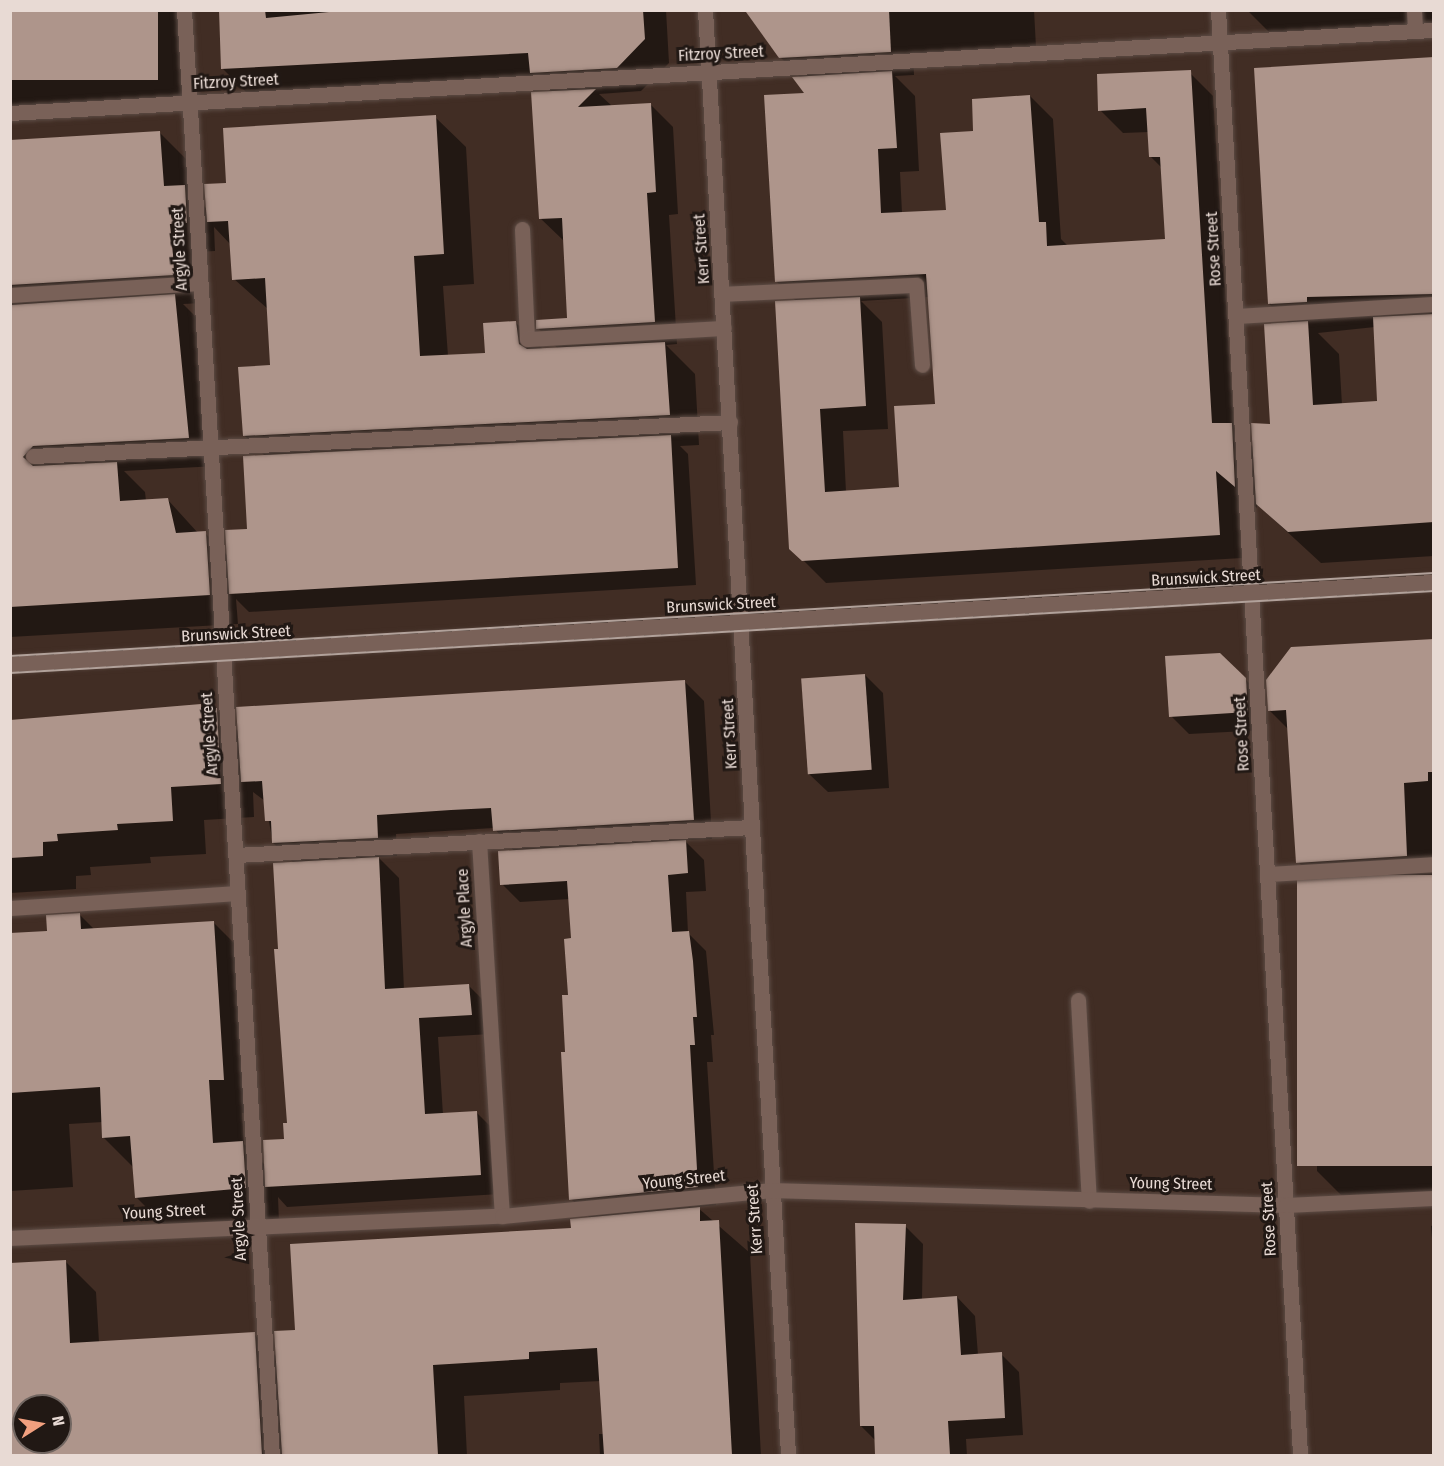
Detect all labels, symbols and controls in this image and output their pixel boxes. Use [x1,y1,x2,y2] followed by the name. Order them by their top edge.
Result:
[678,42,764,66] street label: Fitzroy Street
[193,70,279,94] street label: Fitzroy Street
[168,207,192,291] street label: Argyle Street
[1202,211,1226,287] street label: Rose Street
[690,213,714,285] street label: Kerr Street
[1151,566,1261,590] street label: Brunswick Street
[666,593,776,617] street label: Brunswick Street
[181,622,291,646] street label: Brunswick Street
[198,692,222,776] street label: Argyle Street
[1230,696,1254,772] street label: Rose Street
[719,698,741,770] street label: Kerr Street
[453,868,477,948] street label: Argyle Place
[642,1166,726,1194] street label: Young Street
[1129,1174,1213,1194] street label: Young Street
[227,1177,251,1261] street label: Argyle Street
[1257,1181,1281,1257] street label: Rose Street
[743,1183,767,1255] street label: Kerr Street
[122,1200,206,1224] street label: Young Street
[12,1394,72,1454] north arrow
[48,1414,68,1427] text: N

